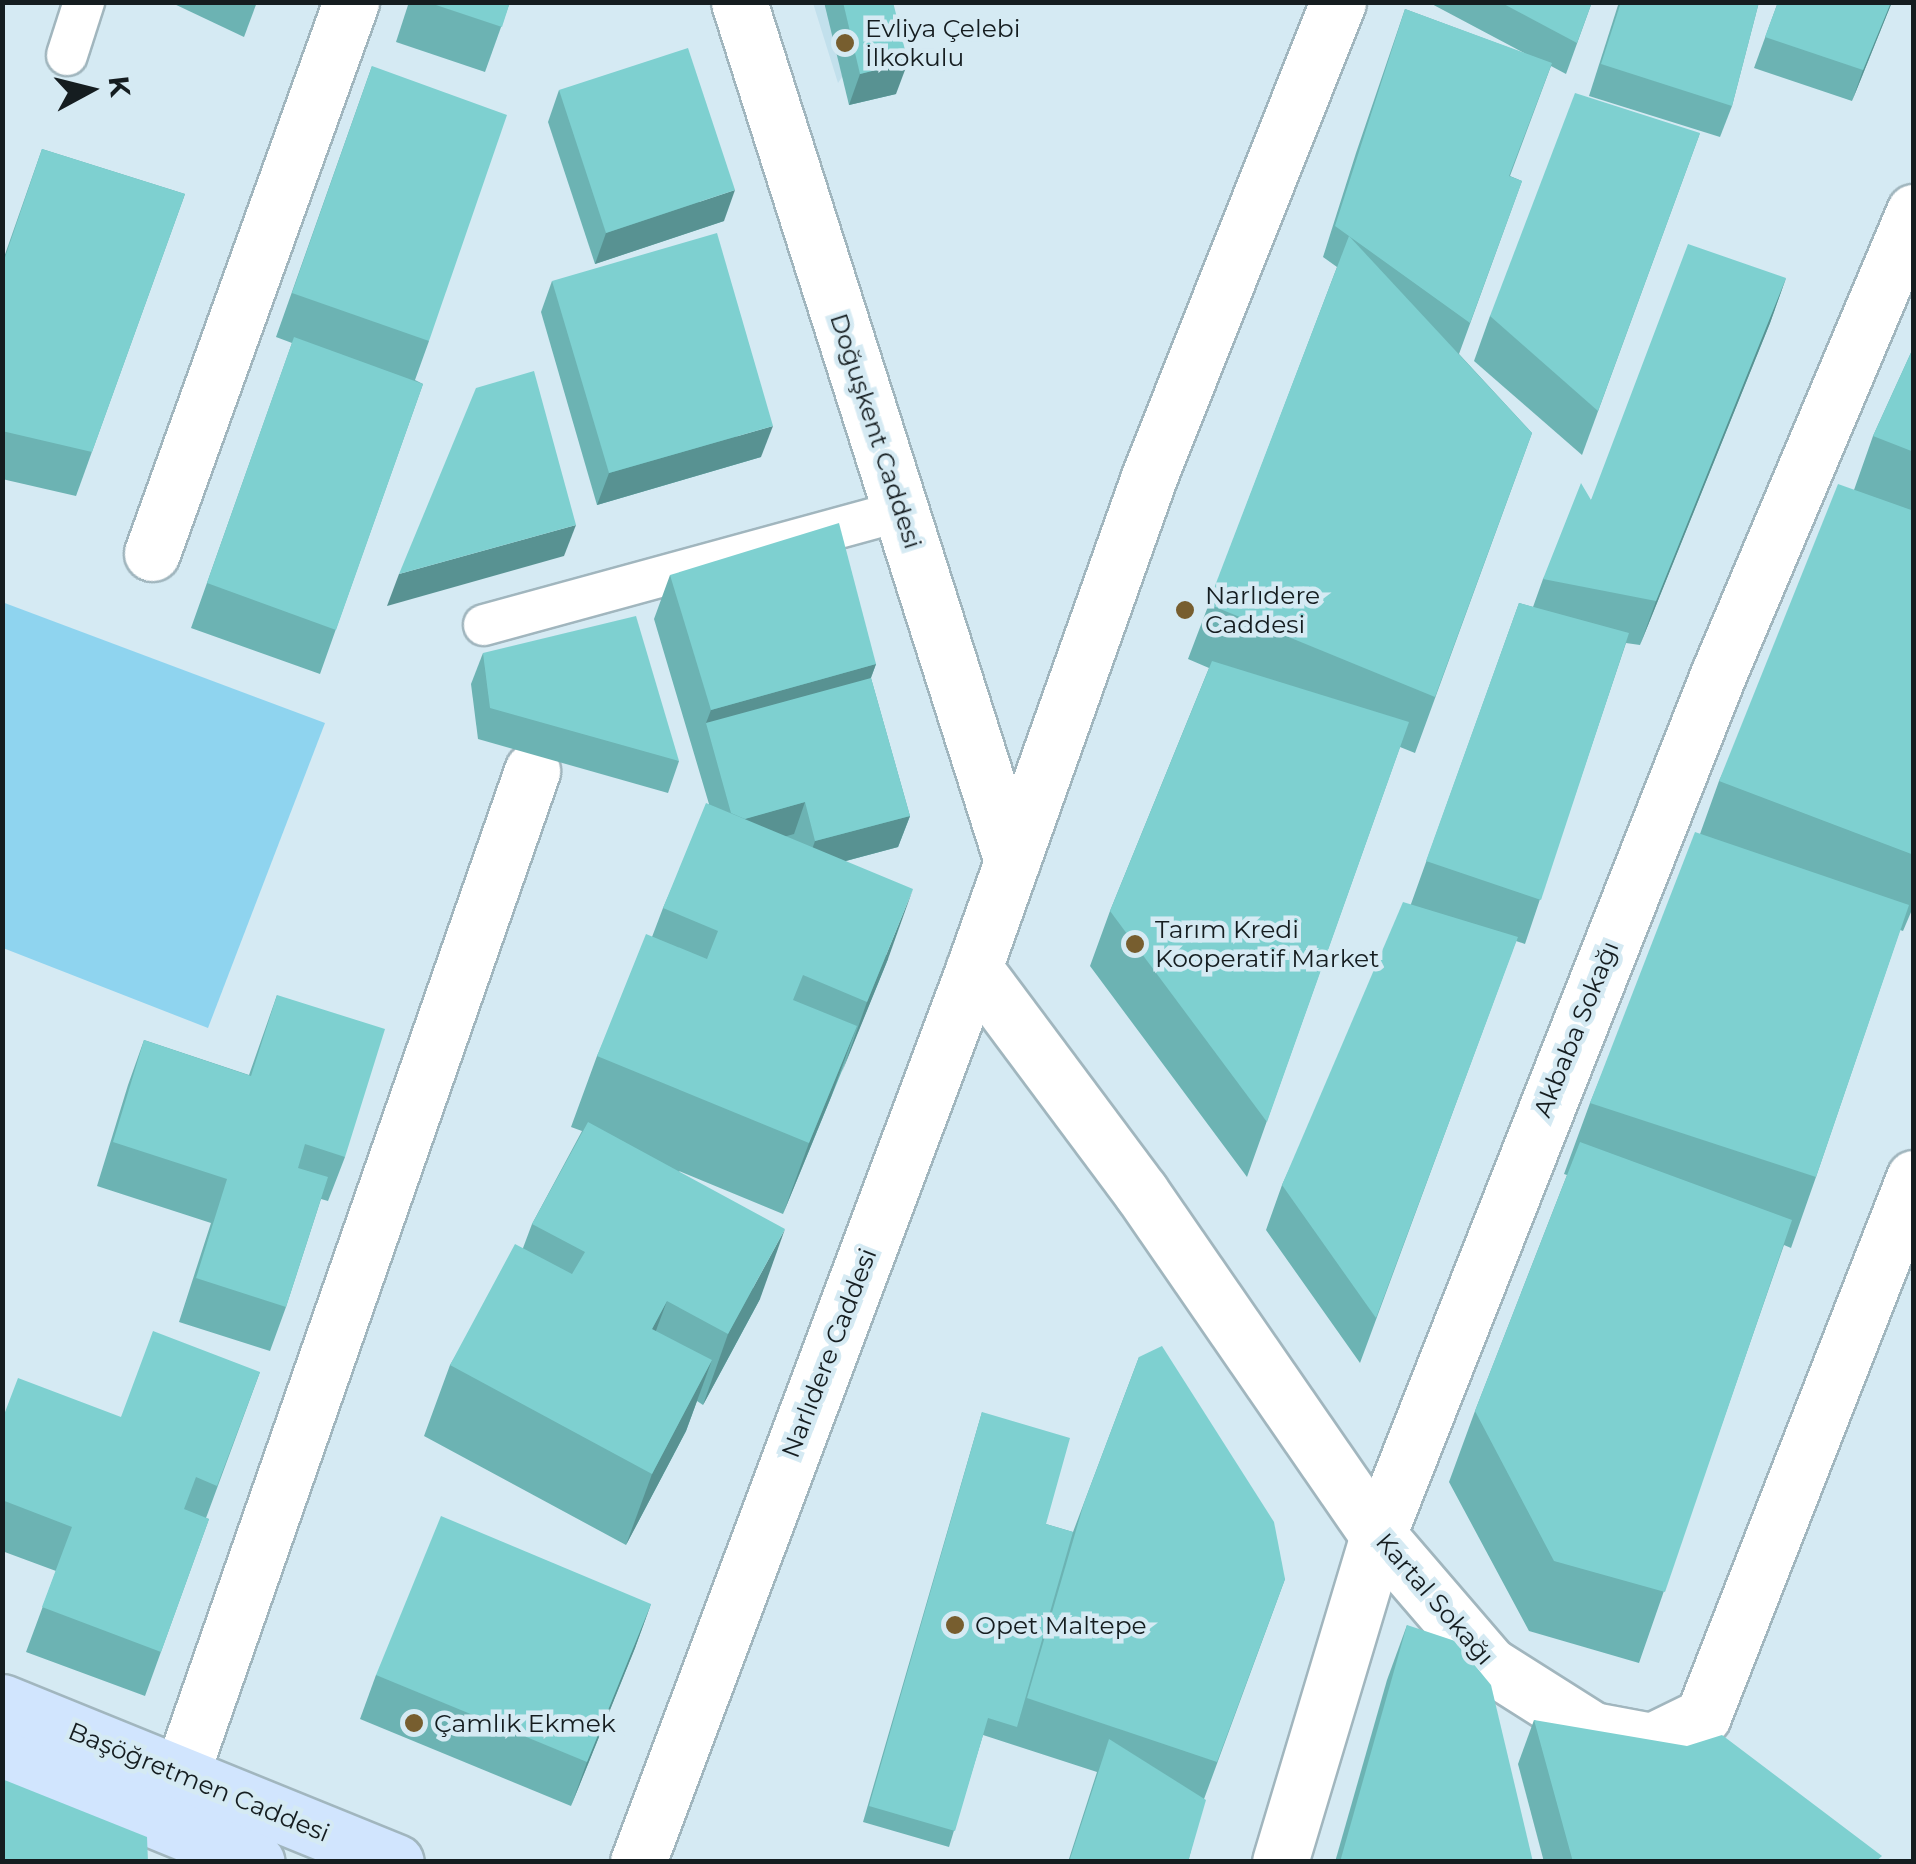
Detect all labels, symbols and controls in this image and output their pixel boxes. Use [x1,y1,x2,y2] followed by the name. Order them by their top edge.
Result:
[865,14,1020,73] place label: Evliya Çelebi İlkokulu
[834,32,856,54] marker: Evliya Çelebi İlkokulu
[40,40,140,140] north arrow
[102,74,138,99] text: K
[824,309,928,553] street label: Doğuşkent Caddesi
[1205,581,1320,640] place label: Narlıdere Caddesi
[1174,599,1196,621] marker: Narlıdere Caddesi
[1155,915,1379,974] place label: Tarım Kredi Kooperatif Market
[1124,933,1146,955] marker: Tarım Kredi Kooperatif Market
[1527,937,1625,1121] street label: Akbaba Sokağı
[775,1244,883,1462] street label: Narlıdere Caddesi
[1370,1527,1500,1671] street label: Kartal Sokağı
[975,1610,1147,1640] place label: Opet Maltepe
[944,1614,966,1636] marker: Opet Maltepe
[434,1708,616,1738] place label: Çamlık Ekmek
[403,1712,425,1734] marker: Çamlık Ekmek
[64,1716,334,1848] street label: Başöğretmen Caddesi

